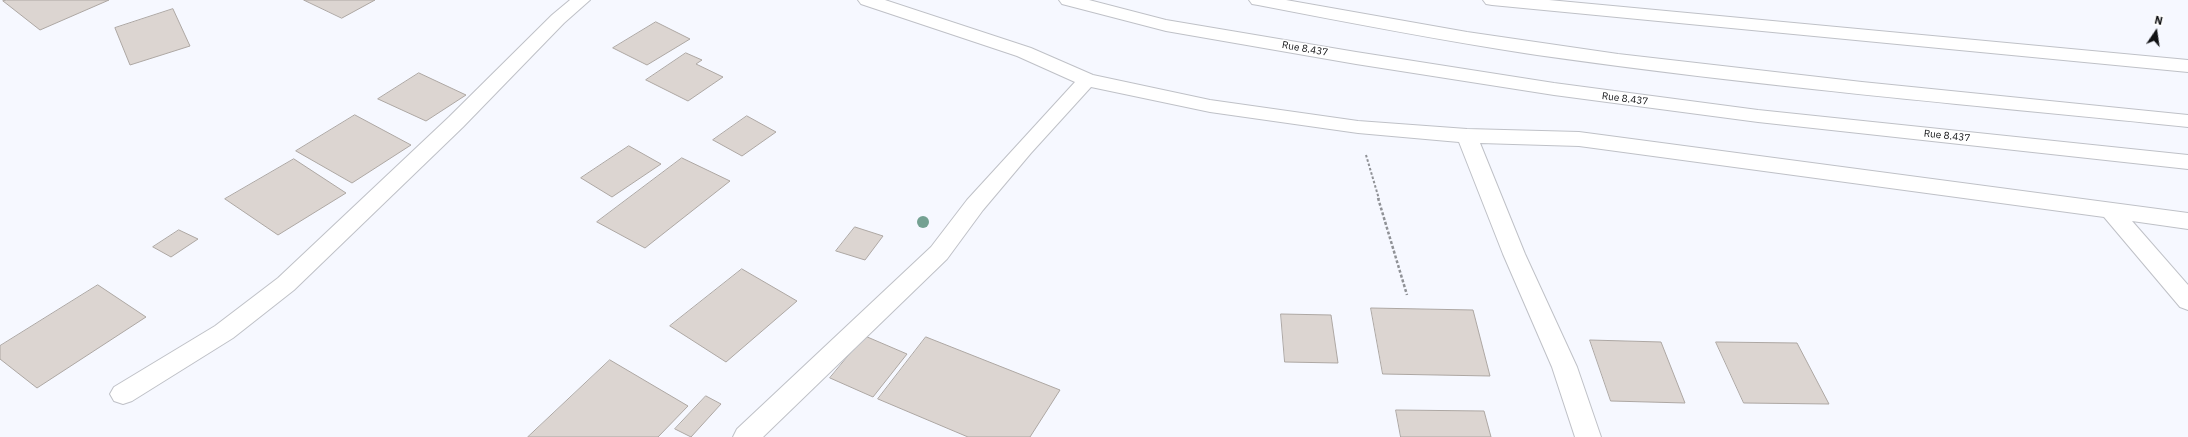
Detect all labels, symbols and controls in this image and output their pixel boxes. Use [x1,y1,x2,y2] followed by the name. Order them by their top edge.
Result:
[2136,12,2176,52] north arrow
[2153,13,2164,28] text: N
[1281,39,1329,59] street label: Rue 8.437
[1601,90,1649,108] street label: Rue 8.437
[1923,128,1971,144] street label: Rue 8.437

